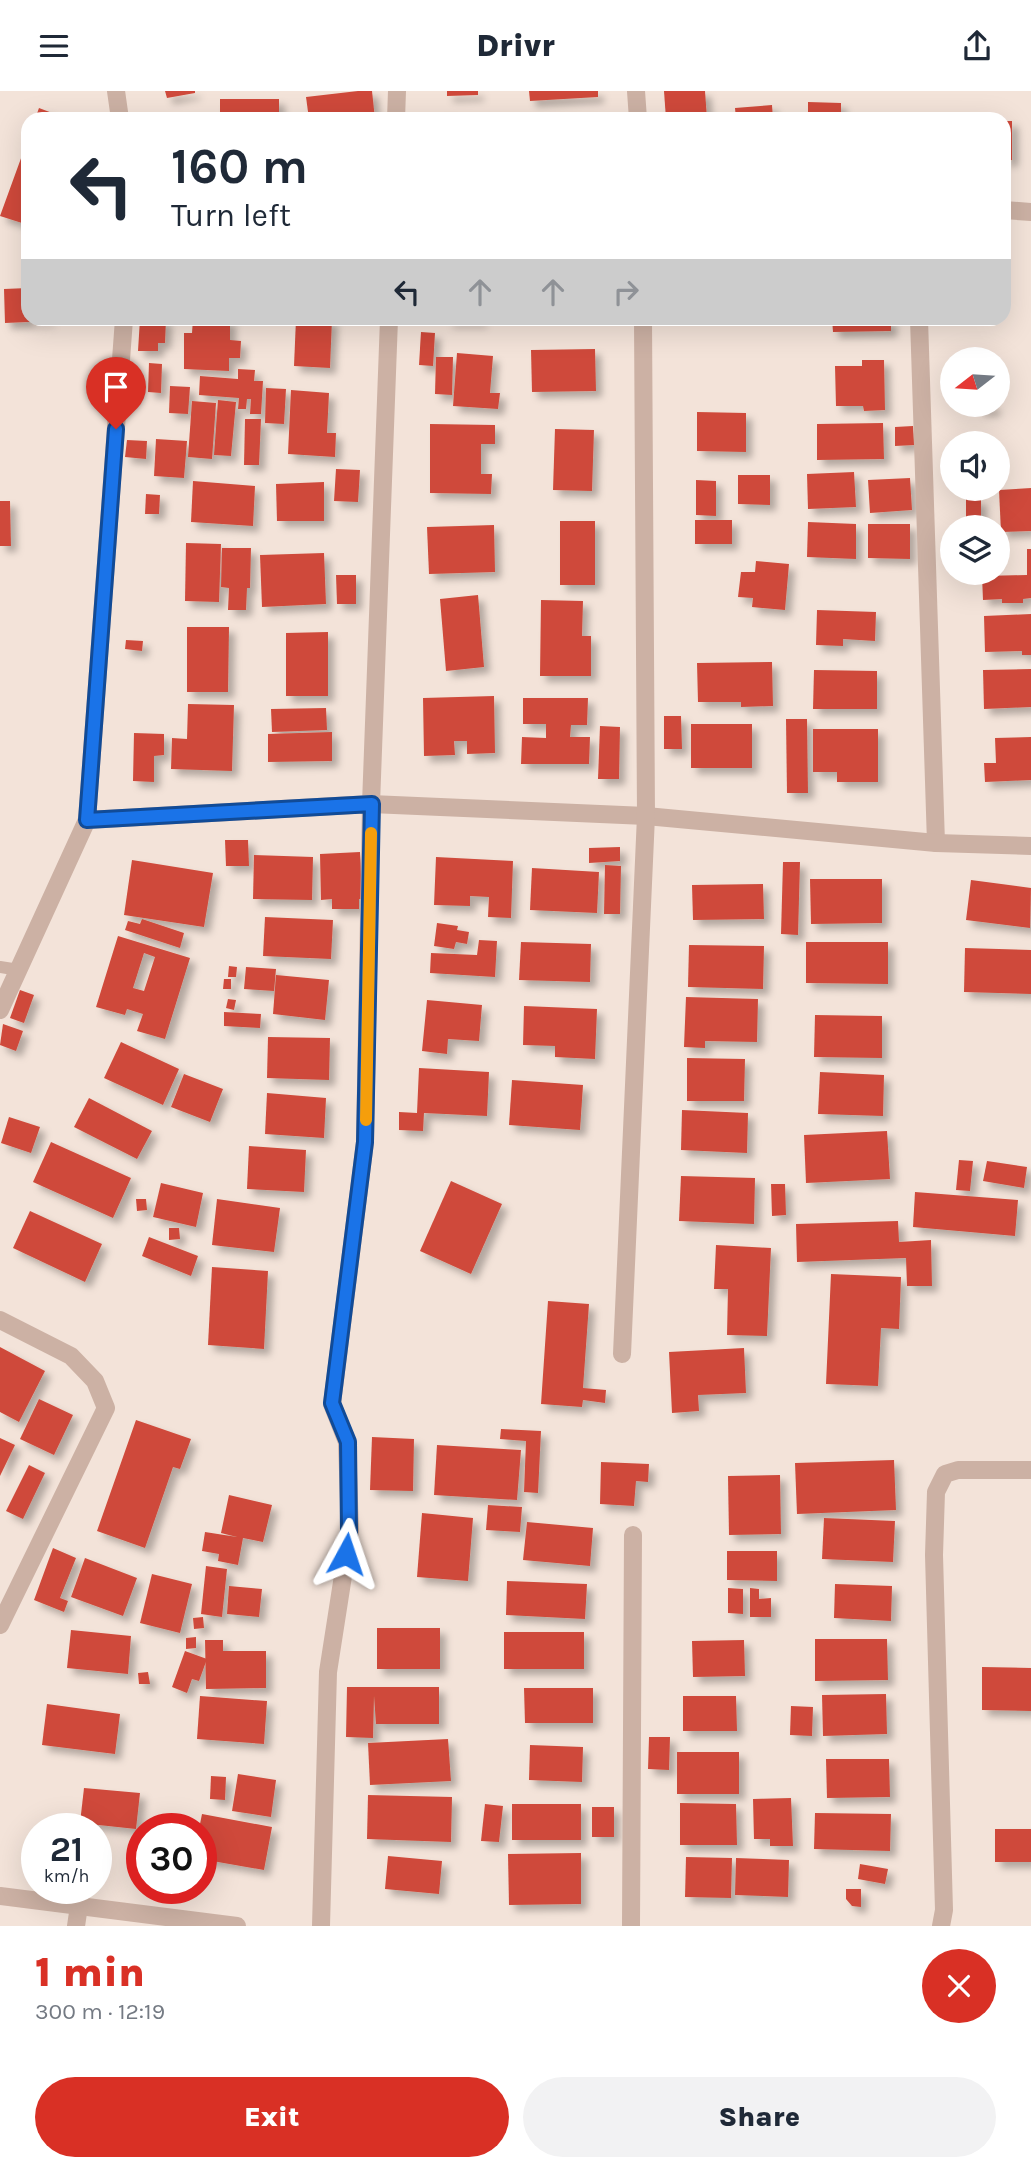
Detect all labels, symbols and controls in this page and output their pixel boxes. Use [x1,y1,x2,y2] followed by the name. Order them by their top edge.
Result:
[35,27,73,65] icon: menu
[476,27,555,64] text: Drivr
[958,27,996,65] icon: share
[171,138,308,195] text: 160 m
[56,140,147,231] icon: left
[171,197,291,234] text: Turn left
[388,273,426,311] icon: left
[461,273,499,311] icon: ahead
[534,273,572,311] icon: ahead
[607,273,645,311] icon: right
[940,347,1010,417] north arrow
[940,347,1010,585] map controls
[86,357,146,429] pin
[97,368,135,406] icon: arrive
[940,431,1010,501] button: sound
[940,515,1010,585] button: layers
[309,1517,383,1591] position arrow
[126,1813,217,1904] speed limit sign: 30
[50,1829,83,1870] text: 21
[44,1865,89,1887] text: km/h
[35,1947,145,1997] text: 1 min
[922,1949,996,2023] button: close
[35,1998,165,2025] text: 300 m · 12:19
[35,2077,509,2157] button: Exit
[523,2077,996,2157] button: Share

